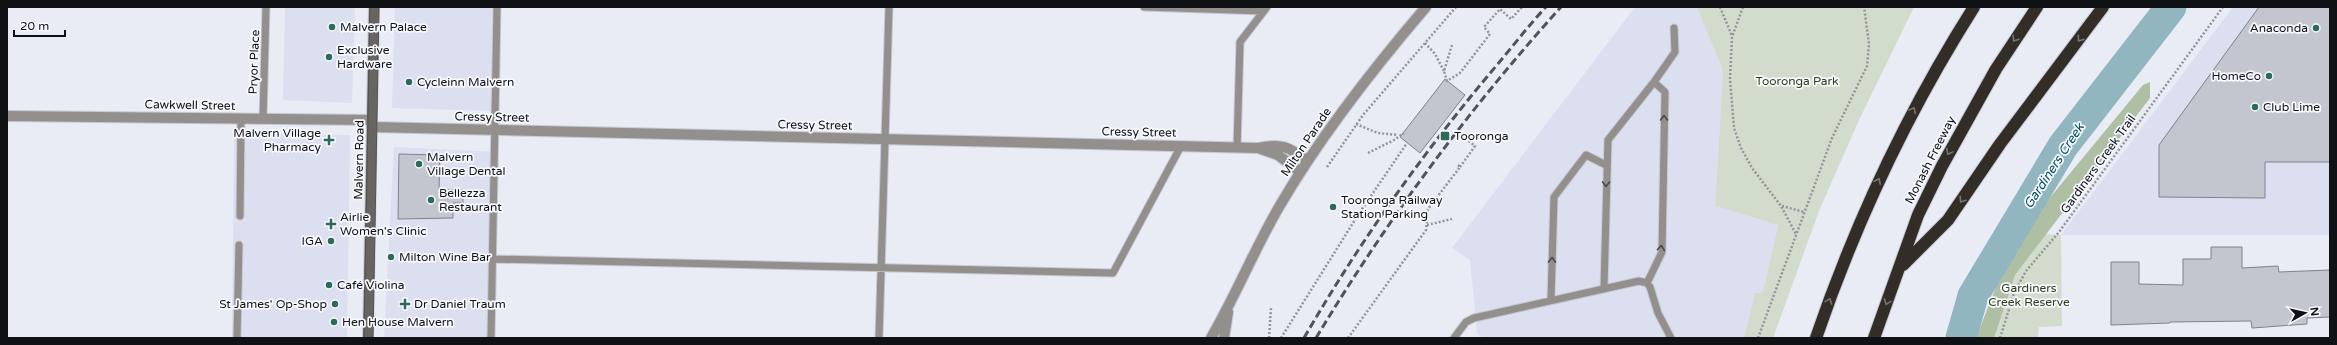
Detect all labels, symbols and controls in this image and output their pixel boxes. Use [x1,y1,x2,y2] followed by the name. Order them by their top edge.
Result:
[14,12,65,38] scale bar
[20,19,49,33] text: 20 m
[340,20,427,34] place label: Malvern Palace
[2250,21,2308,35] place label: Anaconda
[327,22,337,32] marker: Malvern Palace
[2311,23,2321,33] marker: Anaconda
[246,29,262,95] street label: Pryor Place
[2013,35,2020,42] one-way arrow
[2077,35,2085,42] one-way arrow
[337,43,392,71] place label: Exclusive Hardware
[324,52,334,62] marker: Exclusive Hardware
[2212,69,2261,83] place label: HomeCo
[2264,71,2274,81] marker: HomeCo
[1755,74,1839,88] park label: Tooronga Park
[417,75,514,89] place label: Cycleinn Malvern
[404,77,414,87] marker: Cycleinn Malvern
[145,97,236,113] street label: Cawkwell Street
[2263,100,2320,114] place label: Club Lime
[2250,102,2260,112] marker: Club Lime
[1278,105,1334,179] street label: Milton Parade
[1909,107,1916,114] one-way arrow
[454,109,530,125] street label: Cressy Street
[2058,112,2138,216] street label: Gardiners Creek Trail
[1902,113,1958,206] street label: Monash Freeway
[1660,115,1668,121] one-way arrow
[777,117,853,133] street label: Cressy Street
[2020,119,2088,212] water label: Gardiners Creek
[351,120,367,200] street label: Malvern Road
[1101,124,1177,140] street label: Cressy Street
[233,126,322,154] place label: Malvern Village Pharmacy
[1454,129,1508,143] place label: Tooronga
[1439,130,1451,142] marker: Tooronga
[324,135,334,145] marker: Malvern Village Pharmacy
[1947,147,1954,155] one-way arrow
[427,150,505,178] place label: Malvern Village Dental
[414,159,424,169] marker: Malvern Village Dental
[1873,178,1881,185] one-way arrow
[1602,181,1610,187] one-way arrow
[439,186,502,214] place label: Bellezza Restaurant
[1341,193,1443,221] place label: Tooronga Railway Station Parking
[426,195,436,205] marker: Bellezza Restaurant
[1960,195,1967,202] one-way arrow
[1328,202,1338,212] marker: Tooronga Railway Station Parking
[340,210,427,238] place label: Airlie Women's Clinic
[325,218,337,230] marker: Airlie Women's Clinic
[302,234,323,248] place label: IGA
[326,236,336,246] marker: IGA
[1657,245,1666,251] one-way arrow
[399,250,491,264] place label: Milton Wine Bar
[386,252,396,262] marker: Milton Wine Bar
[1548,257,1556,263] one-way arrow
[337,278,405,292] place label: Café Violina
[324,280,334,290] marker: Café Violina
[1988,281,2070,309] park label: Gardiners Creek Reserve
[2285,293,2325,333] north arrow
[219,297,327,311] place label: St James' Op-Shop
[414,297,506,311] place label: Dr Daniel Traum
[399,298,411,310] marker: Dr Daniel Traum
[1824,298,1832,305] one-way arrow
[330,299,340,309] marker: St James' Op-Shop
[1883,299,1891,306] one-way arrow
[2307,306,2321,317] text: N
[342,315,454,329] place label: Hen House Malvern
[329,317,339,327] marker: Hen House Malvern

